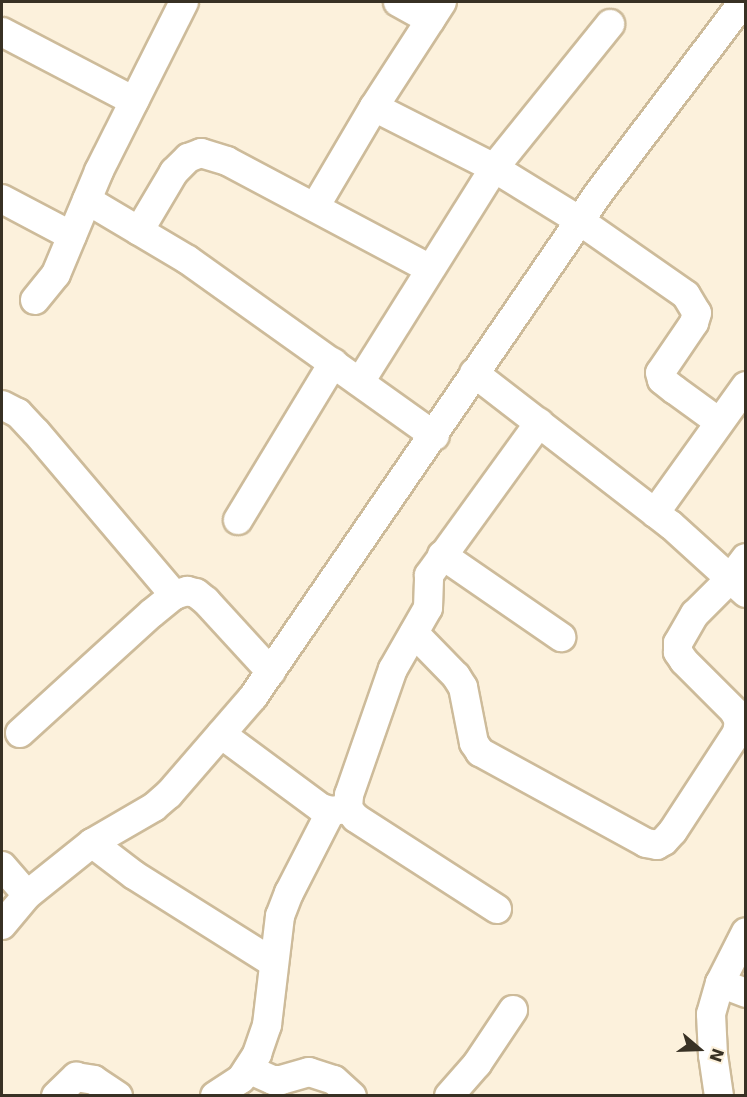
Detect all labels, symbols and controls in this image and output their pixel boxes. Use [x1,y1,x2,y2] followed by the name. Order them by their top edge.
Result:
[669,1019,729,1079] north arrow
[705,1046,728,1064] text: N

